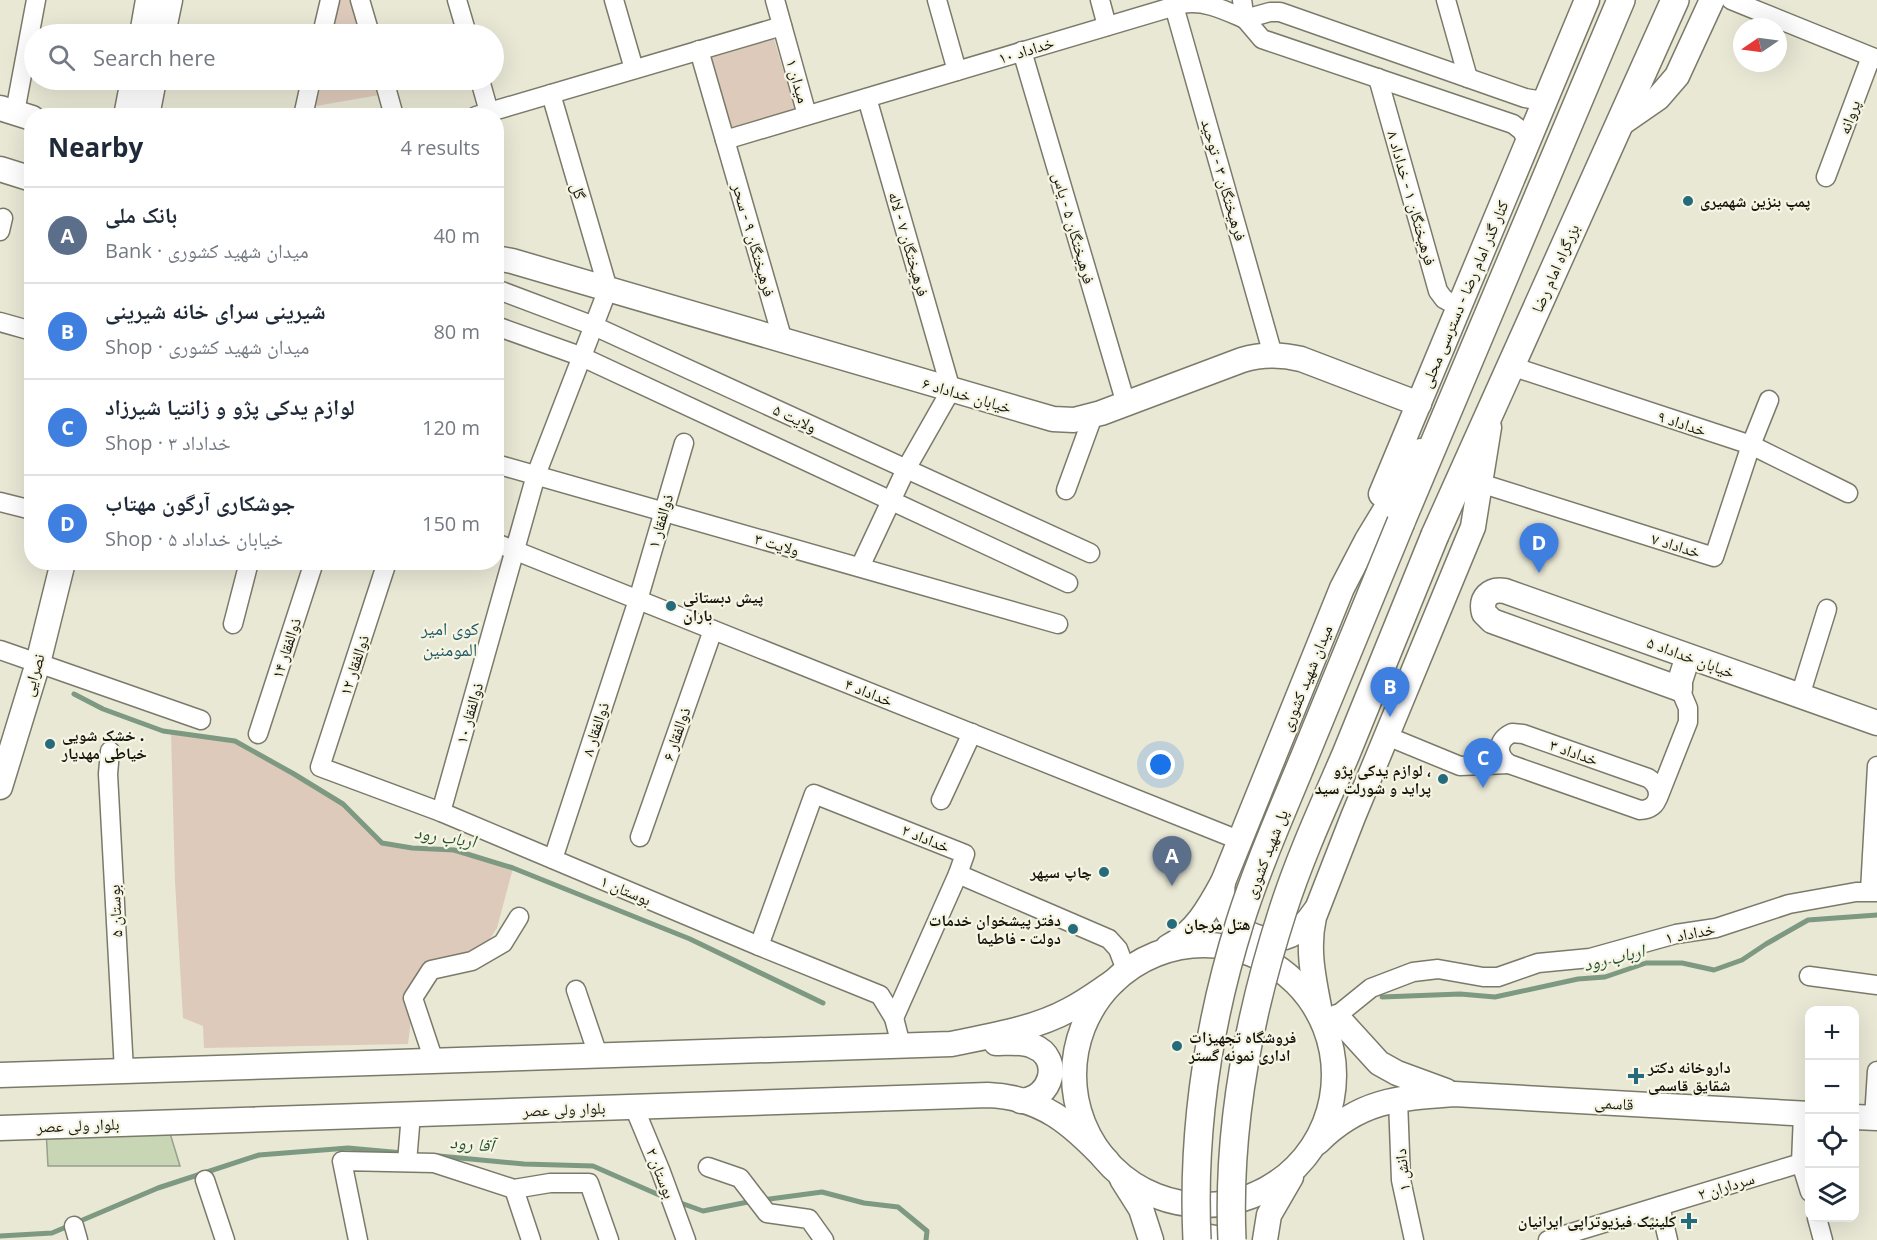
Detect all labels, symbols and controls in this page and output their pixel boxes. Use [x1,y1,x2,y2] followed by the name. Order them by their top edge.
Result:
[1733,18,1787,72] north arrow
[24,24,504,90] search box
[995,31,1057,69] street label: خداداد ۱۰
[45,41,78,74] icon: search
[93,42,216,72] text: Search here
[781,56,815,106] street label: میدان ۱
[1833,97,1865,137] street label: پروانه
[1196,117,1252,243] street label: فرهیختگان ۳ - توحید
[1382,128,1442,268] street label: فرهیختگان ۱ - خداداد ۸
[48,129,143,165] text: Nearby
[400,134,480,161] text: 4 results
[1048,170,1100,286] street label: فرهیختگان ۵ - یاس
[566,180,592,202] street label: گل
[727,180,781,299] street label: فرهیختگان ۹ - سحر
[884,189,934,299] street label: فرهیختگان ۷ - لاله
[1700,190,1810,212] place label: پمپ بنزین شهمیری
[1681,194,1695,208] marker: پمپ بنزین شهمیری
[1414,197,1514,391] street label: کنار گذر امام رضا - دسترسی محلی
[105,199,177,229] text: بانک ملی
[1526,220,1584,316] street label: بزرگراه امام رضا
[61,222,74,249] text: A
[433,222,480,249] text: 40 m
[105,237,309,264] text: Bank · میدان شهید کشوری
[105,295,326,325] text: شیرینی سرای خانه شیرینی
[61,318,74,345] text: B
[433,318,480,345] text: 80 m
[105,333,309,360] text: Shop · میدان شهید کشوری
[920,372,1014,418] street label: خیابان خداداد ۶
[105,391,355,421] text: لوازم یدکی پژو و زانتیا شیرزاد
[770,398,820,438] street label: ولایت ۵
[1655,405,1709,441] street label: خداداد ۹
[61,414,74,441] text: C
[422,414,480,441] text: 120 m
[105,429,231,456] text: Shop · خداداد ۳
[105,487,295,517] text: جوشکاری آرگون مهتاب
[642,491,678,551] street label: ذوالفقار ۱
[60,510,75,537] text: D
[422,510,480,537] text: 150 m
[1520,524,1558,573] pin: D
[105,525,283,552] text: Shop · خیابان خداداد ۵
[752,527,802,561] street label: ولایت ۳
[1649,527,1703,563] street label: خداداد ۷
[683,586,763,626] place label: پیش دبستانی باران
[664,599,678,613] marker: پیش دبستانی باران
[266,615,306,681] street label: ذوالفقار ۱۴
[420,616,479,661] district label: کوی امیر المومنین
[1275,622,1337,734] street label: میدان شهید کشوری
[1644,631,1738,683] street label: خیابان خداداد ۵
[334,632,374,698] street label: ذوالفقار ۱۲
[16,651,50,699] street label: نصرایی
[1370,668,1410,717] pin: B
[842,672,896,712] street label: خداداد ۴
[450,680,488,746] street label: ذوالفقار ۱۰
[576,699,614,759] street label: ذوالفقار ۸
[657,704,695,764] street label: ذوالفقار ۶
[61,724,147,764] place label: خشک شویی . خیاطی مهدیار
[1547,733,1601,771] street label: خداداد ۳
[43,737,57,751] marker: خشک شویی . خیاطی مهدیار
[1464,738,1502,788] pin: C
[1146,750,1175,779] your location
[1315,759,1431,799] place label: لوازم یدکی پژو ، پراید و شورلت سید
[1436,772,1450,786] marker: لوازم یدکی پژو ، پراید و شورلت سید
[1239,806,1293,902] street label: پل شهید کشوری
[899,818,953,858] street label: خداداد ۲
[413,819,479,853] water label: ارباب رود
[1152,836,1192,886] pin: A
[1029,861,1092,883] place label: چاپ سپهر
[1097,865,1111,879] marker: چاپ سپهر
[597,870,655,910] street label: بوستان ۱
[103,884,127,938] street label: بوستان ۵
[929,909,1061,949] place label: دفتر پیشخوان خدمات دولت - فاطیما
[1184,913,1251,935] place label: هتل مرجان
[1165,917,1179,931] marker: هتل مرجان
[1663,917,1717,949] street label: خداداد ۱
[1066,922,1080,936] marker: دفتر پیشخوان خدمات دولت - فاطیما
[1581,937,1648,976] water label: ارباب رود
[1805,1006,1859,1222] map controls
[1805,1006,1859,1060] button: +
[1188,1026,1296,1066] place label: فروشگاه تجهیزات اداری نمونه گستر
[1170,1039,1184,1053] marker: فروشگاه تجهیزات اداری نمونه گستر
[1647,1056,1731,1096] place label: داروخانه دکتر شقایق قاسمی
[1805,1060,1859,1114] button: −
[1629,1069,1643,1083] marker: داروخانه دکتر شقایق قاسمی
[1594,1091,1634,1115] street label: قاسمی
[521,1097,606,1121] street label: بلوار ولی عصر
[35,1113,120,1137] street label: بلوار ولی عصر
[1805,1114,1859,1168] button: locate
[449,1129,499,1157] water label: آقا رود
[641,1144,681,1202] street label: بوستان ۲
[1389,1148,1415,1192] street label: دانش ۱
[1695,1167,1757,1205] street label: سرداران ۲
[1805,1168,1859,1222] button: layers
[1518,1210,1676,1232] place label: کلینیک فیزیوتراپی ایرانیان
[1680,1212,1698,1230] marker: کلینیک فیزیوتراپی ایرانیان

